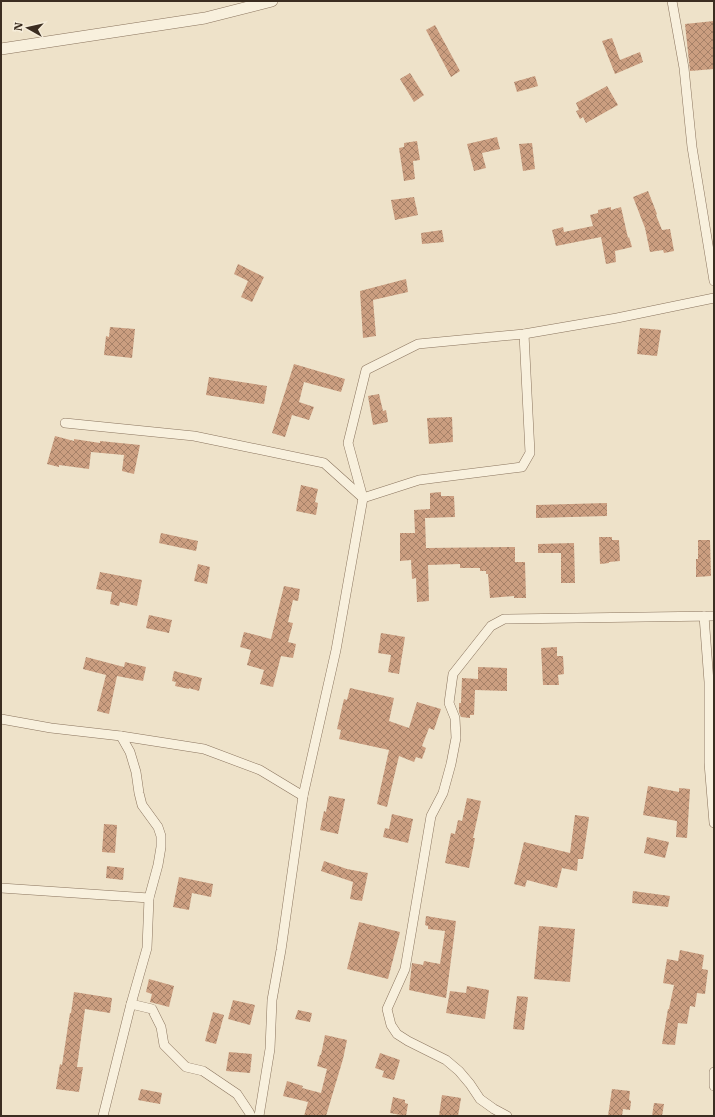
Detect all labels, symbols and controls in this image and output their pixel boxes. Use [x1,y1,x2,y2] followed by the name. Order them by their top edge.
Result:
[8,8,48,48] north arrow
[11,21,26,32] text: N

